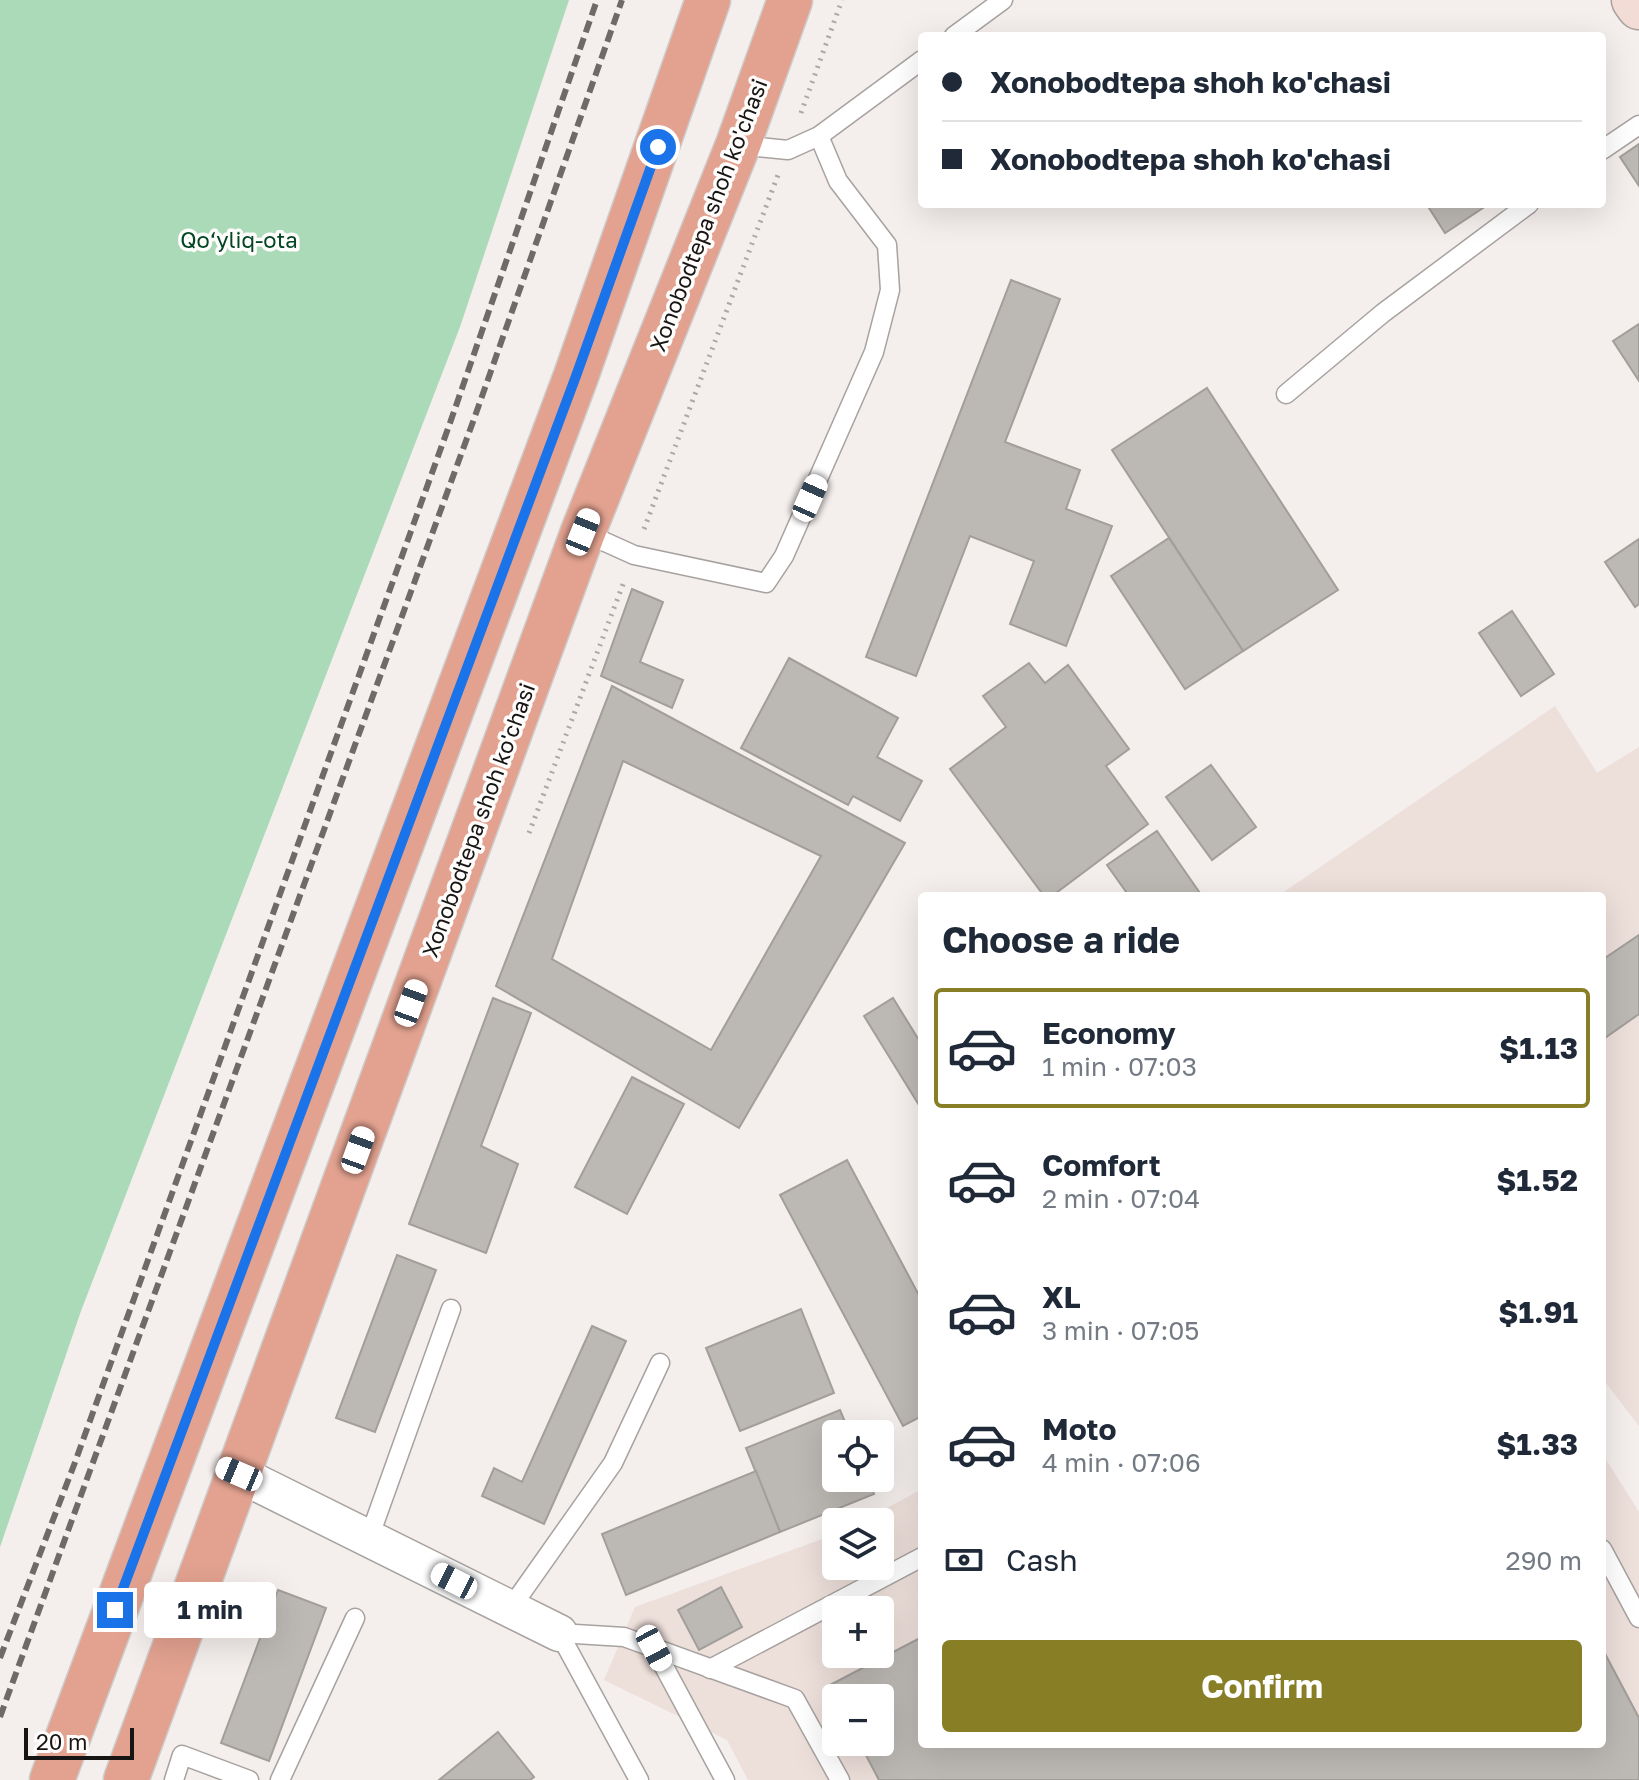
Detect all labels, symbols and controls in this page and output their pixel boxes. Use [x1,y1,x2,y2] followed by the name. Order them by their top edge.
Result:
[990,64,1391,100] text: Xonobodtepa shoh ko'chasi
[643,75,773,355] street label: Xonobodtepa shoh ko'chasi
[640,129,676,165] route start
[990,141,1391,177] text: Xonobodtepa shoh ko'chasi
[180,226,298,253] park label: Qo‘yliq-ota
[789,471,831,525] car
[563,505,603,559] car
[416,679,540,961] street label: Xonobodtepa shoh ko'chasi
[942,918,1180,961] text: Choose a ride
[392,976,430,1030] car
[946,1012,1018,1084] icon: car
[1042,1015,1176,1051] text: Economy
[1499,1030,1578,1066] text: $1.13
[1042,1051,1197,1082] text: 1 min · 07:03
[339,1123,377,1177] car
[946,1144,1018,1216] icon: car
[1042,1147,1161,1183] text: Comfort
[1496,1162,1578,1198] text: $1.52
[1042,1183,1200,1214] text: 2 min · 07:04
[946,1276,1018,1348] icon: car
[1042,1279,1081,1315] text: XL
[1498,1294,1578,1330] text: $1.91
[1042,1315,1199,1346] text: 3 min · 07:05
[946,1408,1018,1480] icon: car
[1042,1411,1117,1447] text: Moto
[822,1420,894,1756] map controls
[822,1420,894,1492] button: locate
[1496,1426,1578,1462] text: $1.33
[1042,1447,1201,1478] text: 4 min · 07:06
[212,1454,266,1494] car
[822,1508,894,1580] button: layers
[942,1538,986,1582] icon: cash
[1006,1542,1078,1578] text: Cash
[1506,1545,1582,1576] text: 290 m
[427,1559,481,1603] car
[143,1582,275,1638] callout: 1 min
[97,1592,133,1628] route end
[177,1594,243,1625] text: 1 min
[822,1596,894,1668] button: +
[632,1621,676,1675] car
[942,1640,1582,1732] button: Confirm
[822,1684,894,1756] button: −
[24,1724,134,1760] scale bar
[36,1728,87,1755] text: 20 m

